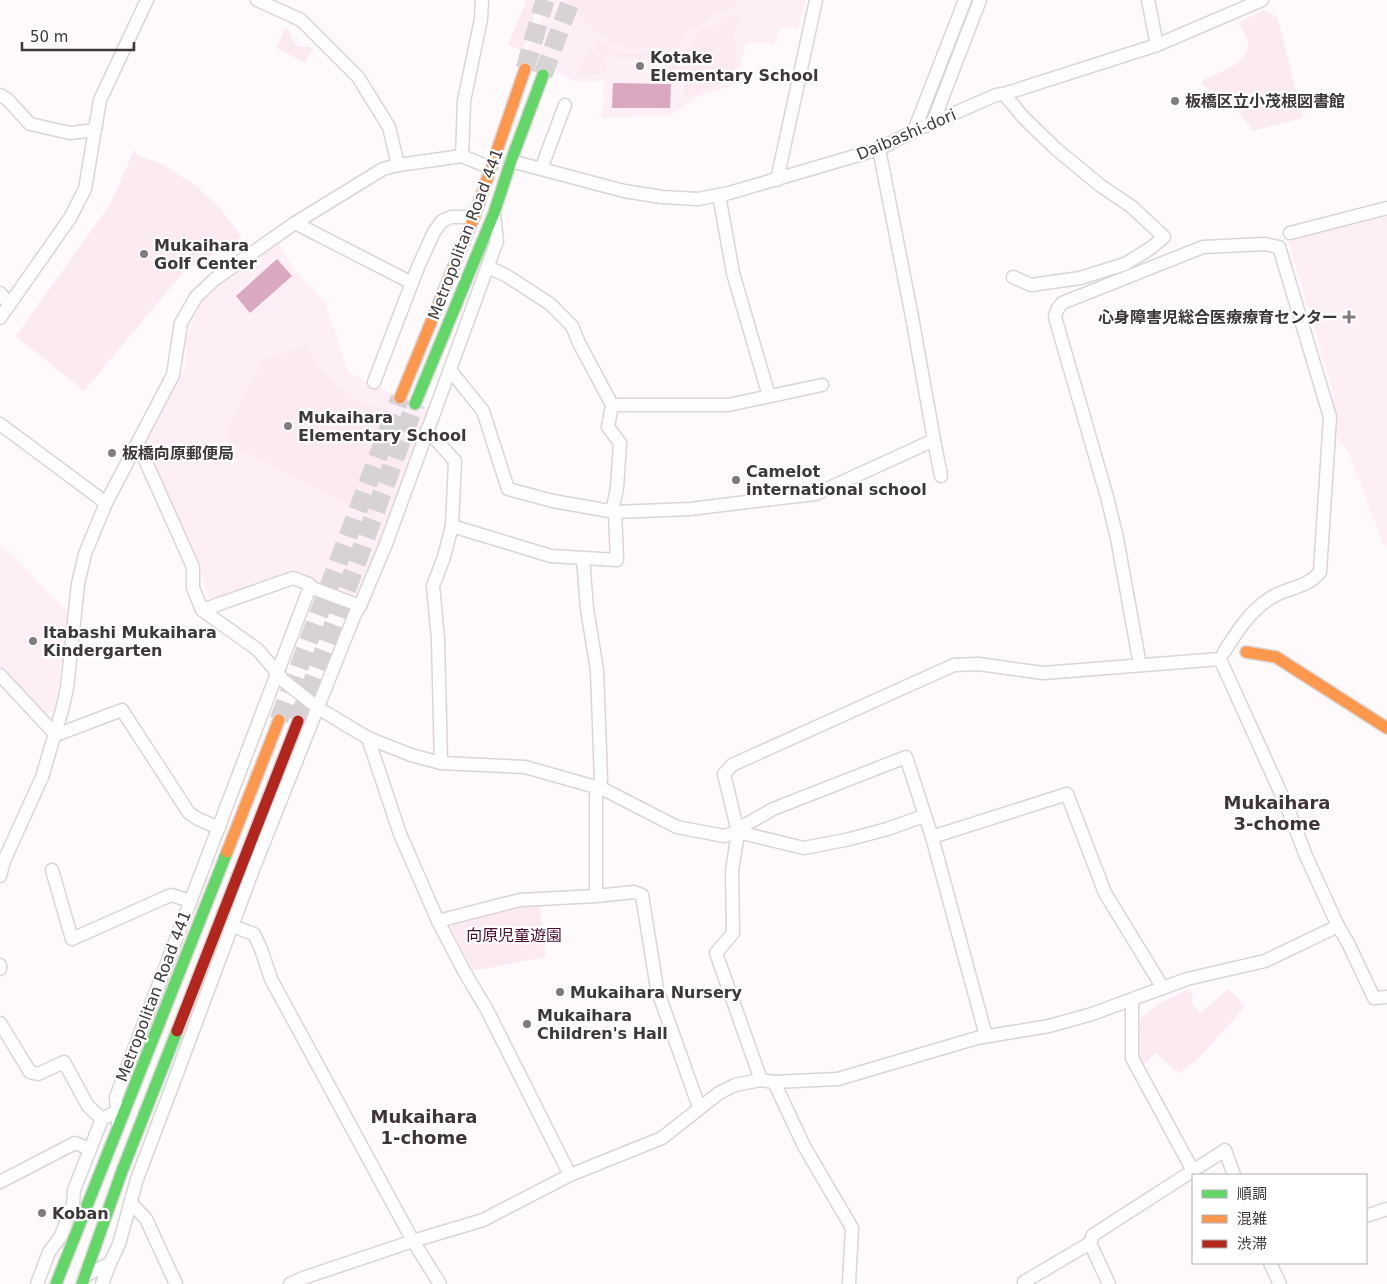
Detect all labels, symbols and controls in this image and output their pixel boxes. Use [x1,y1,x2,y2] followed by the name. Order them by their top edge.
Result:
[22,20,135,52] scale bar
[30,28,68,46] text: 50 m
[650,48,818,85] place label: Kotake Elementary School
[634,60,646,72] marker: Kotake Elementary School
[1185,92,1345,111] place label: 板橋区立小茂根図書館
[1169,95,1181,107] marker: 板橋区立小茂根図書館
[854,105,959,164] street label: Daibashi-dori
[424,146,507,322] street label: Metropolitan Road 441
[154,236,257,273] place label: Mukaihara Golf Center
[138,248,150,260] marker: Mukaihara Golf Center
[1098,308,1338,327] place label: 心身障害児総合医療療育センター
[1342,310,1356,324] marker: 心身障害児総合医療療育センター
[298,408,466,445] place label: Mukaihara Elementary School
[282,420,294,432] marker: Mukaihara Elementary School
[122,444,234,463] place label: 板橋向原郵便局
[106,447,118,459] marker: 板橋向原郵便局
[746,462,927,499] place label: Camelot international school
[730,474,742,486] marker: Camelot international school
[43,623,217,660] place label: Itabashi Mukaihara Kindergarten
[27,635,39,647] marker: Itabashi Mukaihara Kindergarten
[1224,792,1331,834] district label: Mukaihara 3-chome
[112,908,195,1084] street label: Metropolitan Road 441
[466,926,562,945] park label: 向原児童遊園
[570,983,743,1002] place label: Mukaihara Nursery
[554,986,566,998] marker: Mukaihara Nursery
[537,1006,668,1043] place label: Mukaihara Children's Hall
[521,1018,533,1030] marker: Mukaihara Children's Hall
[371,1106,478,1148] district label: Mukaihara 1-chome
[1192,1174,1367,1264] legend
[1237,1185,1267,1203] text: 順調
[52,1204,109,1223] place label: Koban
[36,1207,48,1219] marker: Koban
[1237,1210,1267,1228] text: 混雑
[1237,1235,1267,1253] text: 渋滞

